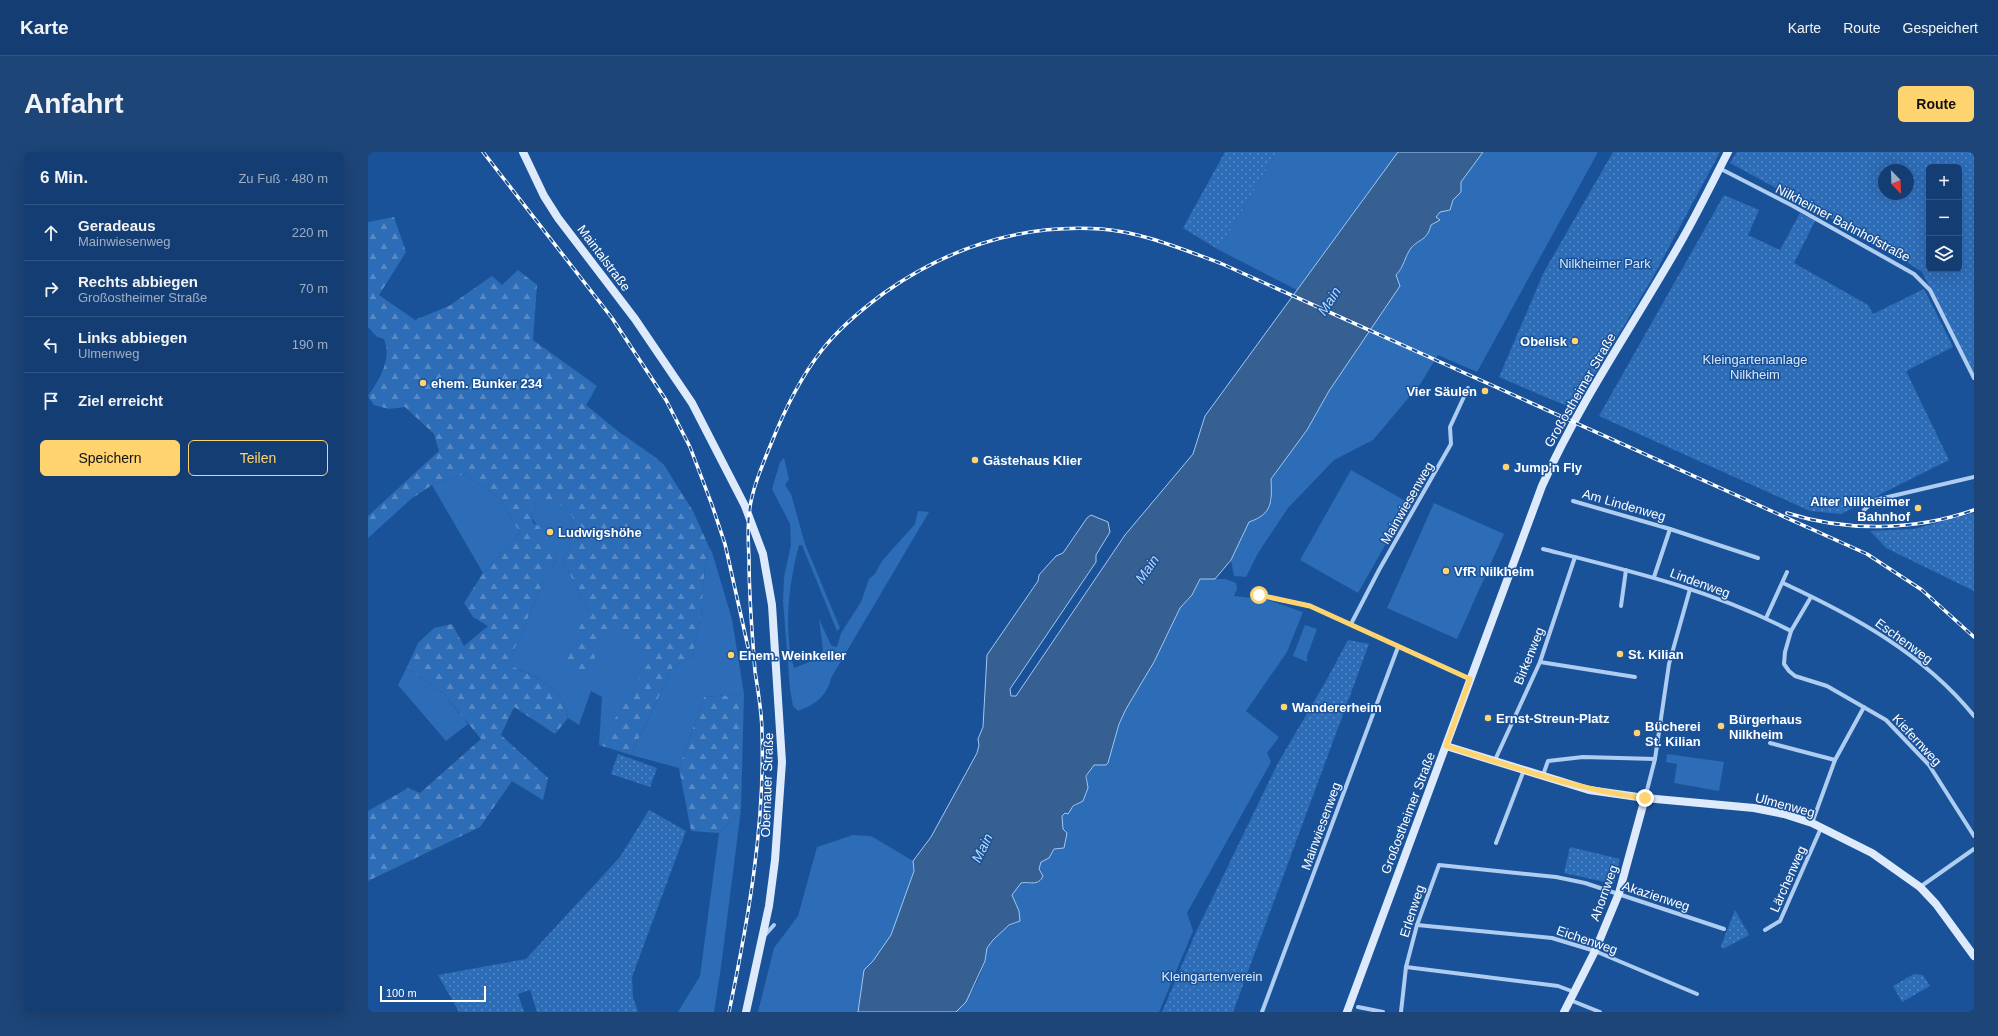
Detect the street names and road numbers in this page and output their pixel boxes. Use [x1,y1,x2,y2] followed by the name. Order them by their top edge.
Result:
[1773,181,1913,265] street label: Nilkheimer Bahnhofstraße
[574,222,634,294] street label: Maintalstraße
[1541,330,1619,450] street label: Großostheimer Straße
[1377,459,1437,547] street label: Mainwiesenweg
[1581,486,1667,524] street label: Am Lindenweg
[1668,565,1732,601] street label: Lindenweg
[1872,615,1936,667] street label: Eschenweg
[1511,625,1547,687] street label: Birkenweg
[1889,711,1945,769] street label: Kiefernweg
[758,732,776,838] street label: Obernauer Straße
[1378,750,1438,876] street label: Großostheimer Straße
[1298,780,1344,872] street label: Mainwiesenweg
[1753,790,1817,820] street label: Ulmenweg
[1767,844,1809,914] street label: Lärchenweg
[1587,863,1621,923] street label: Ahornweg
[1620,878,1692,914] street label: Akazienweg
[1396,883,1428,939] street label: Erlenweg
[1554,923,1620,957] street label: Eichenweg

